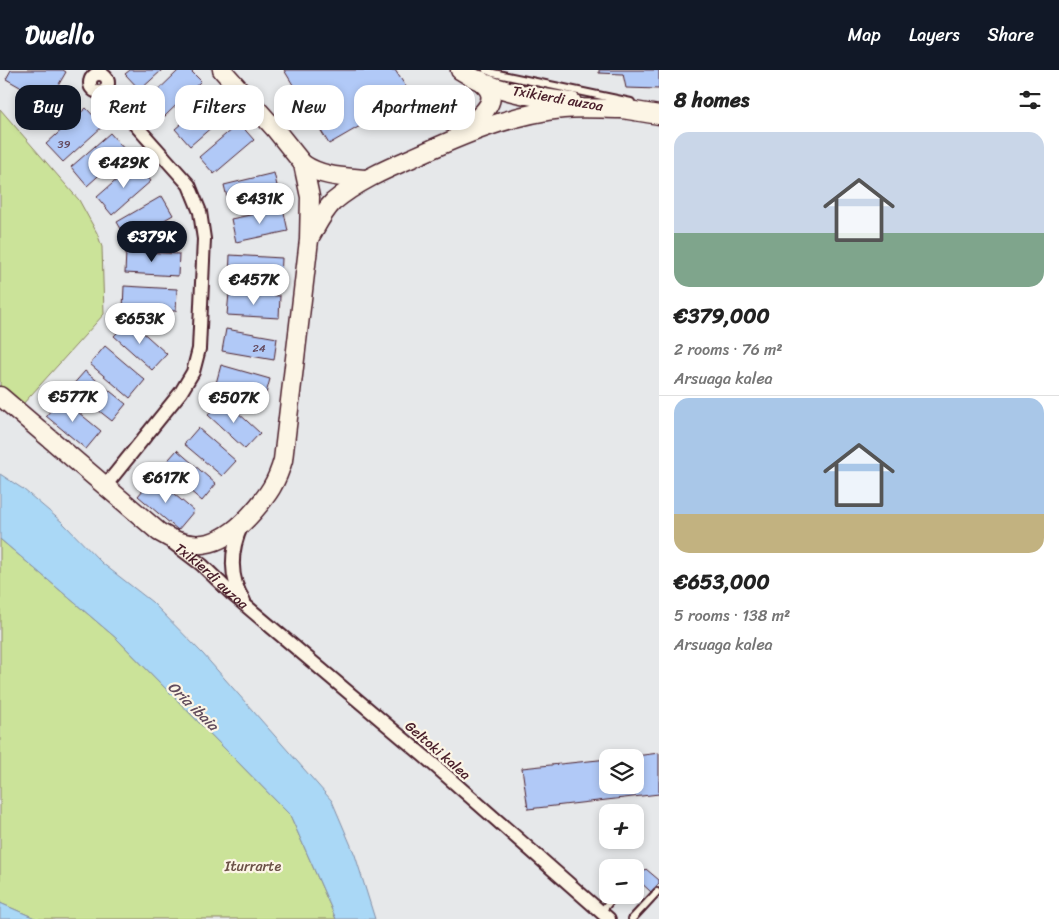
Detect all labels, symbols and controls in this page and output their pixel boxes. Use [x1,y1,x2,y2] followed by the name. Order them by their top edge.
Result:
[25,14,94,56] text: Dwello
[848,19,881,51] text: Map
[909,19,960,51] text: Layers
[988,19,1034,51] text: Share
[511,78,606,119] street label: Txikierdi auzoa
[674,81,749,119] text: 8 homes
[15,85,81,130] chip: Buy
[91,85,165,130] chip: Rent
[175,85,264,130] chip: Filters
[274,85,344,130] chip: New
[354,85,475,130] chip: Apartment
[1016,86,1044,114] icon: filters
[58,135,71,154] house number: 39
[89,146,159,189] pin: €429K
[99,148,149,177] text: €429K
[814,165,904,255] icon: home
[225,182,295,225] pin: €431K
[237,184,283,213] text: €431K
[117,220,187,263] pin: €379K
[128,222,176,251] text: €379K
[219,264,289,306] pin: €457K
[229,265,279,294] text: €457K
[674,297,770,335] text: €379,000
[105,302,175,345] pin: €653K
[116,304,164,333] text: €653K
[674,335,783,364] text: 2 rooms · 76 m²
[252,339,266,358] house number: 24
[674,364,773,393] text: Arsuaga kalea
[38,380,108,423] pin: €577K
[49,382,97,411] text: €577K
[199,382,269,424] pin: €507K
[209,383,259,412] text: €507K
[814,430,904,520] icon: home
[131,462,201,504] pin: €617K
[143,463,189,492] text: €617K
[169,537,255,617] street label: Txikierdi auzoa
[674,563,770,601] text: €653,000
[674,601,790,630] text: 5 rooms · 138 m²
[674,630,773,659] text: Arsuaga kalea
[161,675,226,738] water label: Oria ibaia
[399,714,476,786] street label: Geltoki kalea
[599,749,644,904] map controls
[599,749,644,794] button: layers
[599,804,644,849] button: +
[224,854,281,879] park label: Iturrarte
[599,859,644,904] button: −

